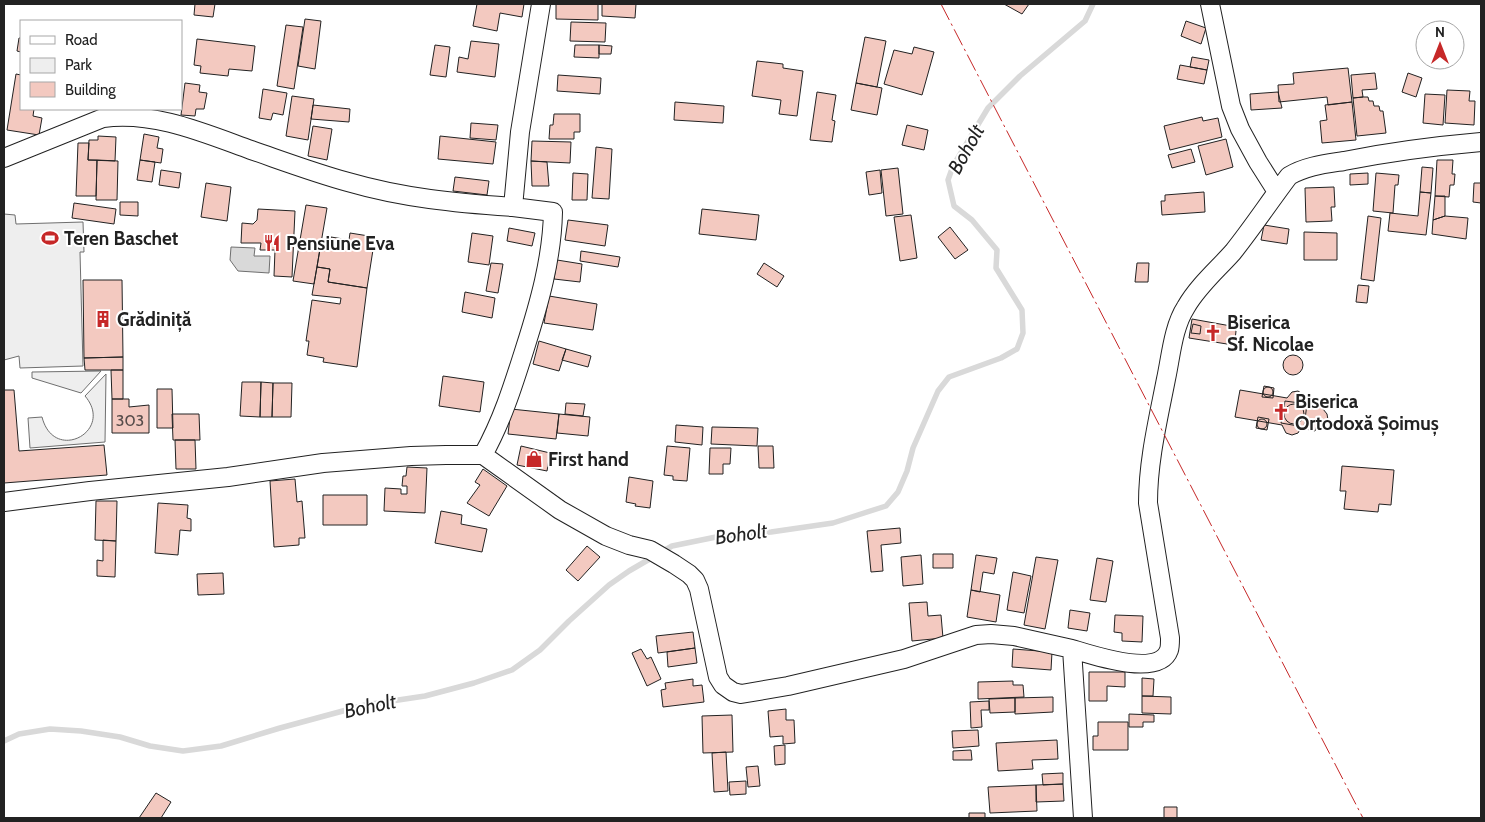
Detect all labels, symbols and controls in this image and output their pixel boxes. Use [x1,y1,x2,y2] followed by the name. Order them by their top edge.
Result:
[20,20,182,110] legend
[1415,20,1465,70] north arrow
[1435,23,1445,41] text: N
[65,31,98,49] text: Road
[65,56,92,74] text: Park
[65,81,116,99] text: Building
[943,119,990,178] water label: Boholt
[64,227,179,250] place label: Teren Baschet
[40,228,60,248] sports icon: Teren Baschet
[286,232,395,255] place label: Pensiune Eva
[262,233,282,253] restaurant icon: Pensiune Eva
[117,308,192,332] place label: Grădiniță
[93,309,113,329] building icon: Grădiniță
[1227,311,1314,356] place label: Biserica Sf. Nicolae
[1203,323,1223,343] church icon: Biserica Sf. Nicolae
[1295,390,1439,436] place label: Biserica Ortodoxă Șoimuș
[1271,402,1291,422] church icon: Biserica Ortodoxă Șoimuș
[116,411,144,430] house number: 303
[548,448,629,471] place label: First hand
[524,449,544,469] shop icon: First hand
[713,518,770,550] water label: Boholt
[342,689,399,723] water label: Boholt

